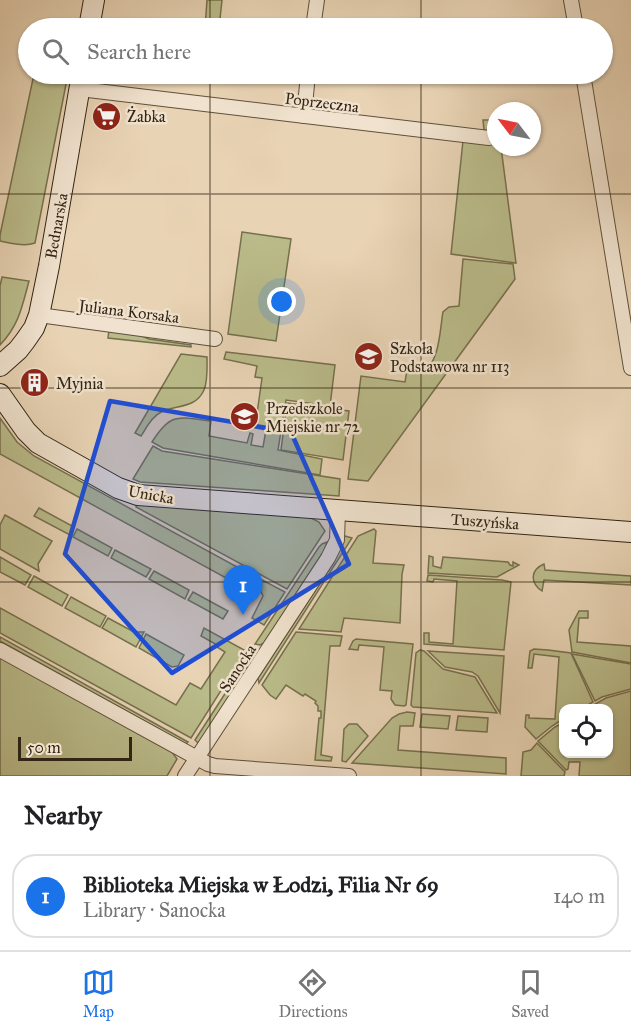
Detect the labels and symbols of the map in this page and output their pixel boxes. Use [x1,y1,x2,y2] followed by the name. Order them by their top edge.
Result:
[284,89,360,116] street label: Poprzeczna
[90,100,122,132] supermarket icon: Żabka
[487,102,541,156] north arrow
[127,106,166,126] place label: Żabka
[41,191,72,261] street label: Bednarska
[267,287,296,316] your location
[76,296,180,328] street label: Juliana Korsaka
[390,339,509,376] place label: Szkoła Podstawowa nr 113
[353,341,385,373] school or university icon: Szkoła Podstawowa nr 113
[19,367,51,399] building icon: Myjnia
[56,374,104,393] place label: Myjnia
[266,399,360,436] place label: Przedszkole Miejskie nr 72
[229,401,261,433] school or university icon: Przedszkole Miejskie nr 72
[127,481,176,508] street label: Unicka
[450,510,520,533] street label: Tuszyńska
[224,566,262,615] pin: 1
[215,640,260,696] street label: Sanocka
[18,734,132,762] scale bar

